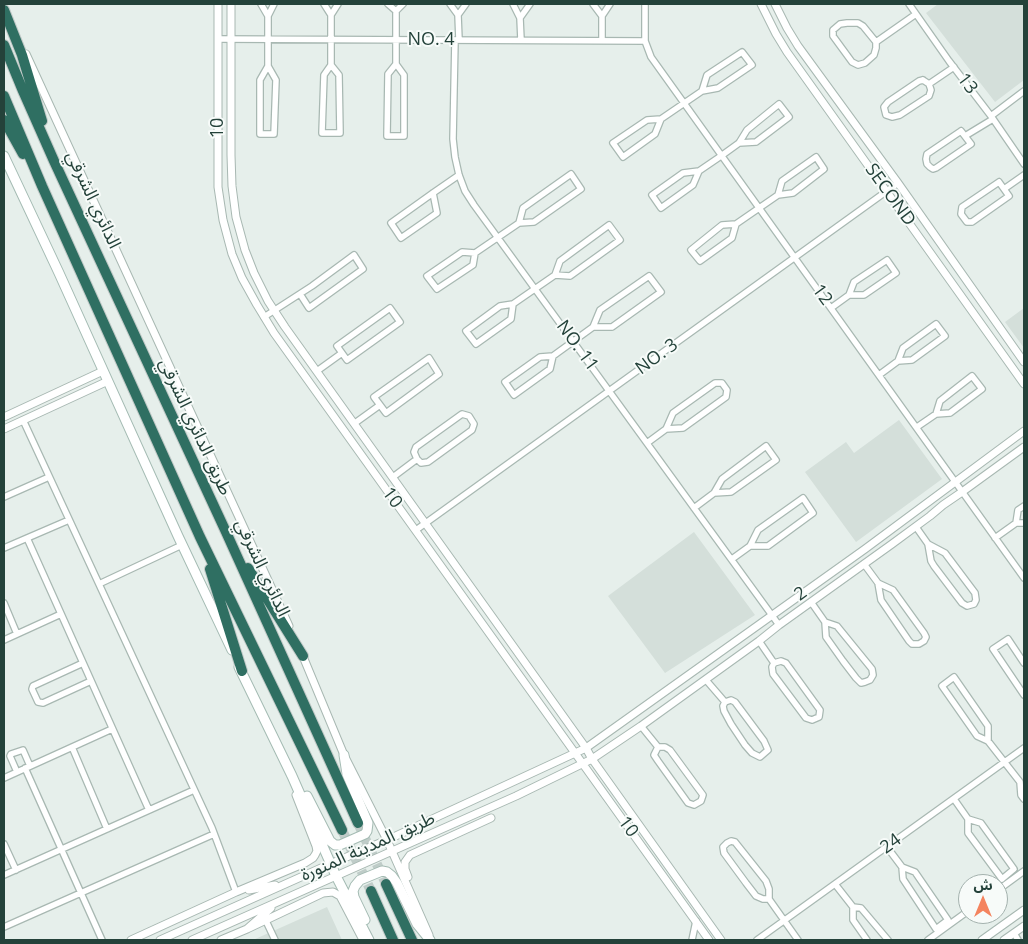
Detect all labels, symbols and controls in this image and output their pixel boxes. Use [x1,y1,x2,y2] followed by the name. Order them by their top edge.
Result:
[407,29,455,51] street label: NO. 4
[952,69,982,99] street label: 13
[207,118,229,138] street label: 10
[61,148,125,252] street label: الدائري الشرقي
[860,160,920,230] street label: SECOND
[807,280,837,310] street label: 12
[551,316,603,376] street label: NO. 11
[632,334,682,380] street label: NO. 3
[154,355,236,499] street label: طريق الدائري الشرقي
[377,483,407,513] street label: 10
[230,516,294,620] street label: الدائري الشرقي
[790,582,812,606] street label: 2
[298,808,438,886] street label: طريق المدينة المنورة
[613,812,643,842] street label: 10
[876,829,906,859] street label: 24
[958,874,1008,924] north arrow
[973,875,993,894] text: ش

